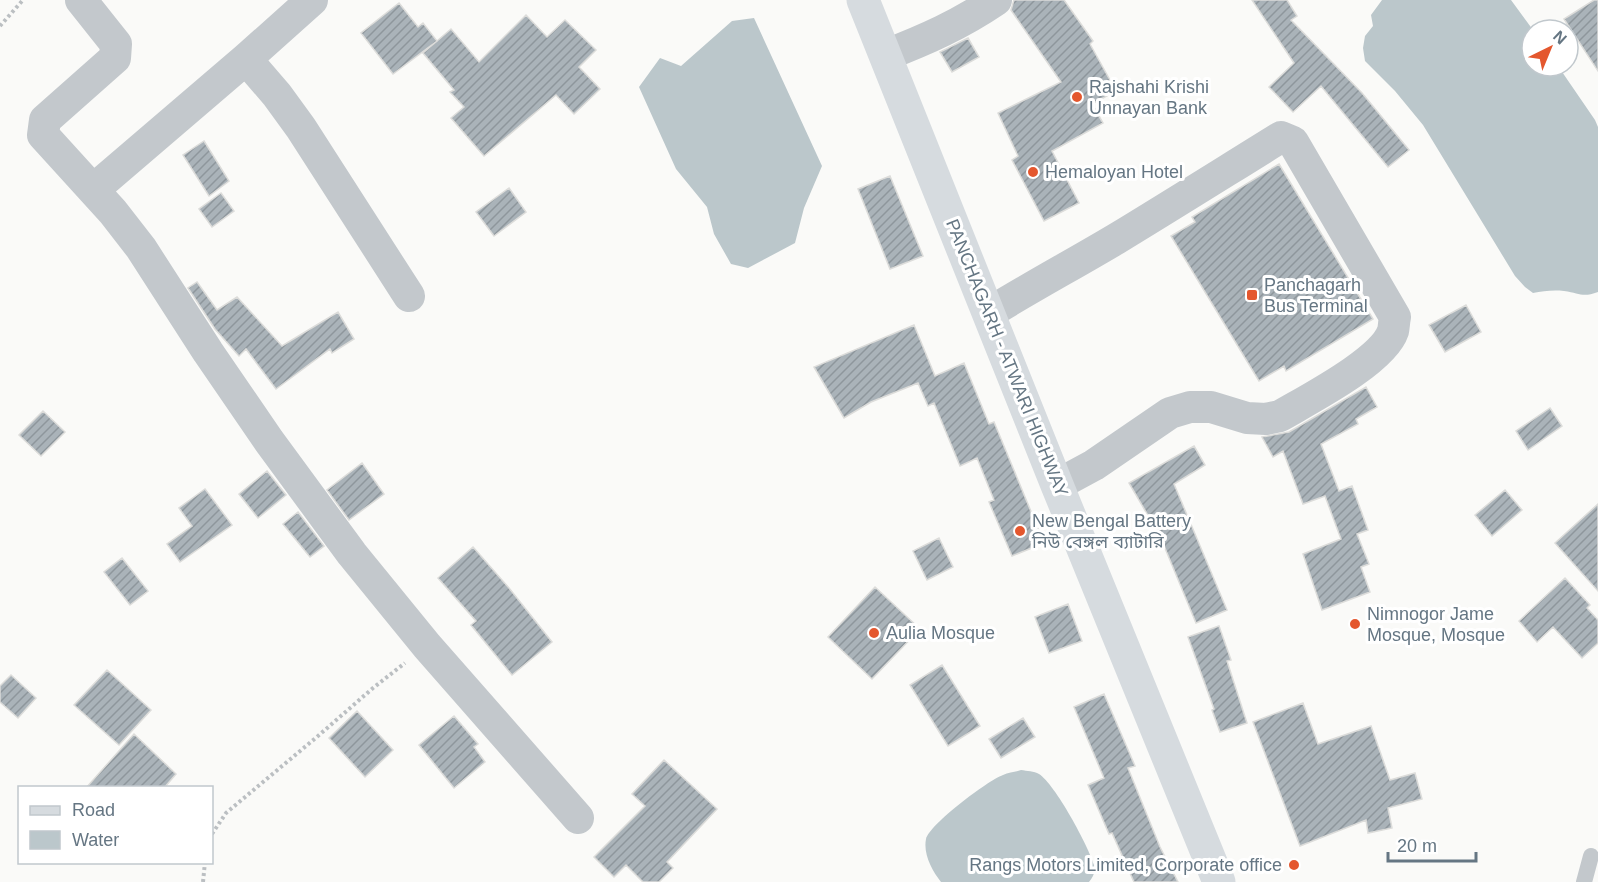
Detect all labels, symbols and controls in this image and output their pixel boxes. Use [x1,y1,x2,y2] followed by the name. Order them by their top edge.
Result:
[1520,18,1580,78] north arrow
[1550,27,1570,48] text: N
[1089,77,1209,118] place label: Rajshahi Krishi Unnayan Bank
[1070,90,1084,104] marker: Rajshahi Krishi Unnayan Bank
[1045,162,1183,182] place label: Hemaloyan Hotel
[1026,165,1040,179] marker: Hemaloyan Hotel
[942,216,1072,500] street label: PANCHAGARH - ATWARI HIGHWAY
[1264,275,1368,316] place label: Panchagarh Bus Terminal
[1245,288,1259,302] marker: Panchagarh Bus Terminal
[1031,511,1191,552] place label: New Bengal Battery নিউ বেঙ্গল ব্যাটারি
[1013,524,1027,538] marker: New Bengal Battery নিউ বেঙ্গল ব্যাটারি
[1367,604,1505,645] place label: Nimnogor Jame Mosque, Mosque
[1348,617,1362,631] marker: Nimnogor Jame Mosque, Mosque
[886,623,995,643] place label: Aulia Mosque
[867,626,881,640] marker: Aulia Mosque
[18,786,213,864] legend
[72,800,115,820] text: Road
[1388,825,1476,863] scale bar
[72,830,119,850] text: Water
[1397,836,1437,856] text: 20 m
[969,855,1282,875] place label: Rangs Motors Limited, Corporate office
[1287,858,1301,872] marker: Rangs Motors Limited, Corporate office

